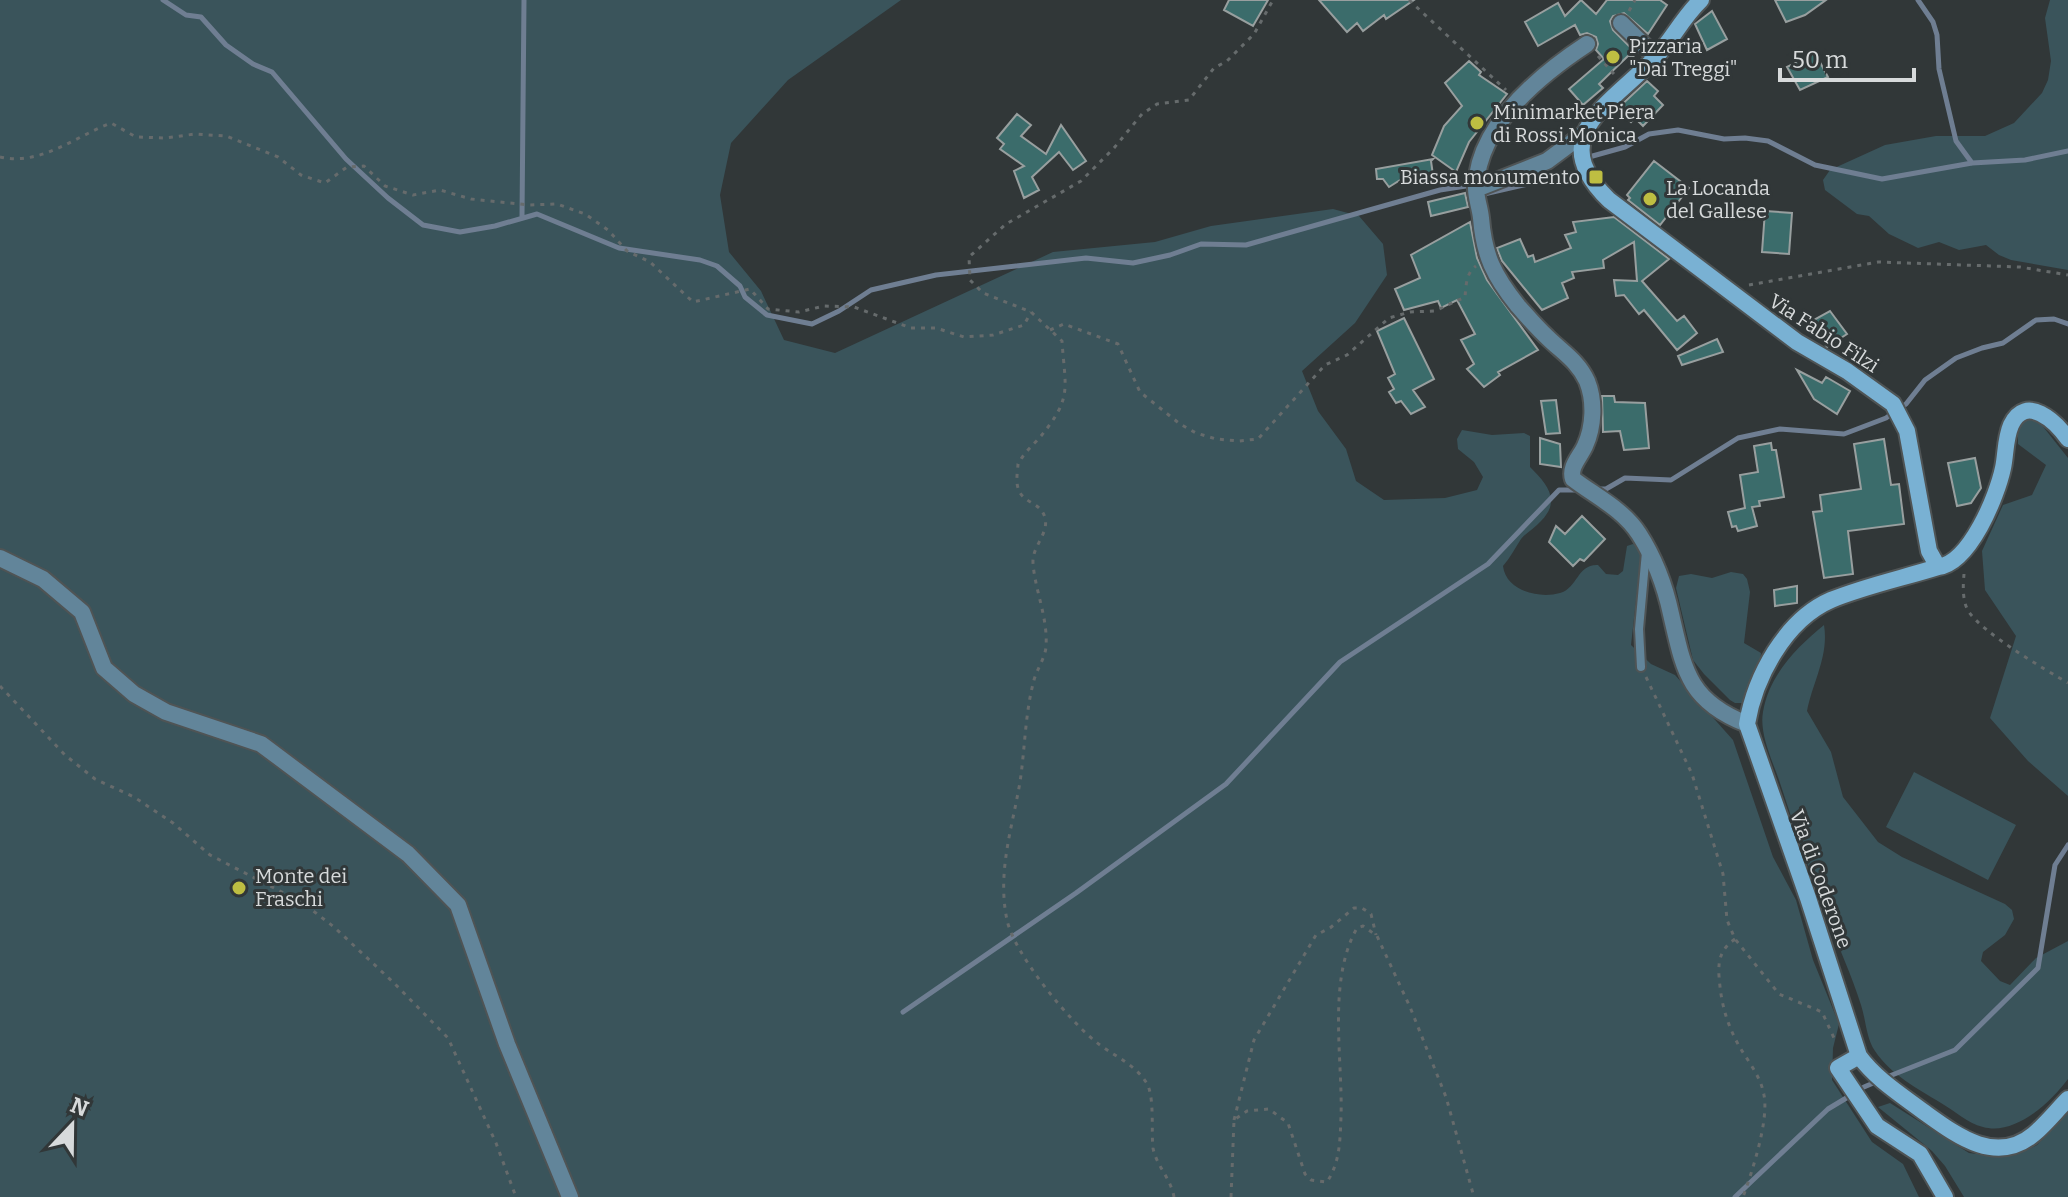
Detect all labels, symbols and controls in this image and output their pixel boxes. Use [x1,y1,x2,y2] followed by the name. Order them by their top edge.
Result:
[1780,32,1914,82] scale bar
[1629,34,1738,81] place label: Pizzaria "Dai Treggi"
[1792,46,1848,74] text: 50 m
[1604,48,1622,66] marker: Pizzaria "Dai Treggi"
[1493,100,1655,147] place label: Minimarket Piera di Rossi Monica
[1468,114,1486,132] marker: Minimarket Piera di Rossi Monica
[1400,165,1580,189] place label: Biassa monumento
[1587,168,1605,186] marker: Biassa monumento
[1666,176,1770,223] place label: La Locanda del Gallese
[1641,190,1659,208] marker: La Locanda del Gallese
[1764,289,1884,378] street label: Via Fabio Filzi
[1785,807,1857,951] street label: Via di Coderone
[255,864,347,911] place label: Monte dei Fraschi
[230,879,248,897] marker: Monte dei Fraschi
[32,1085,112,1165] north arrow
[66,1091,92,1123] text: N

